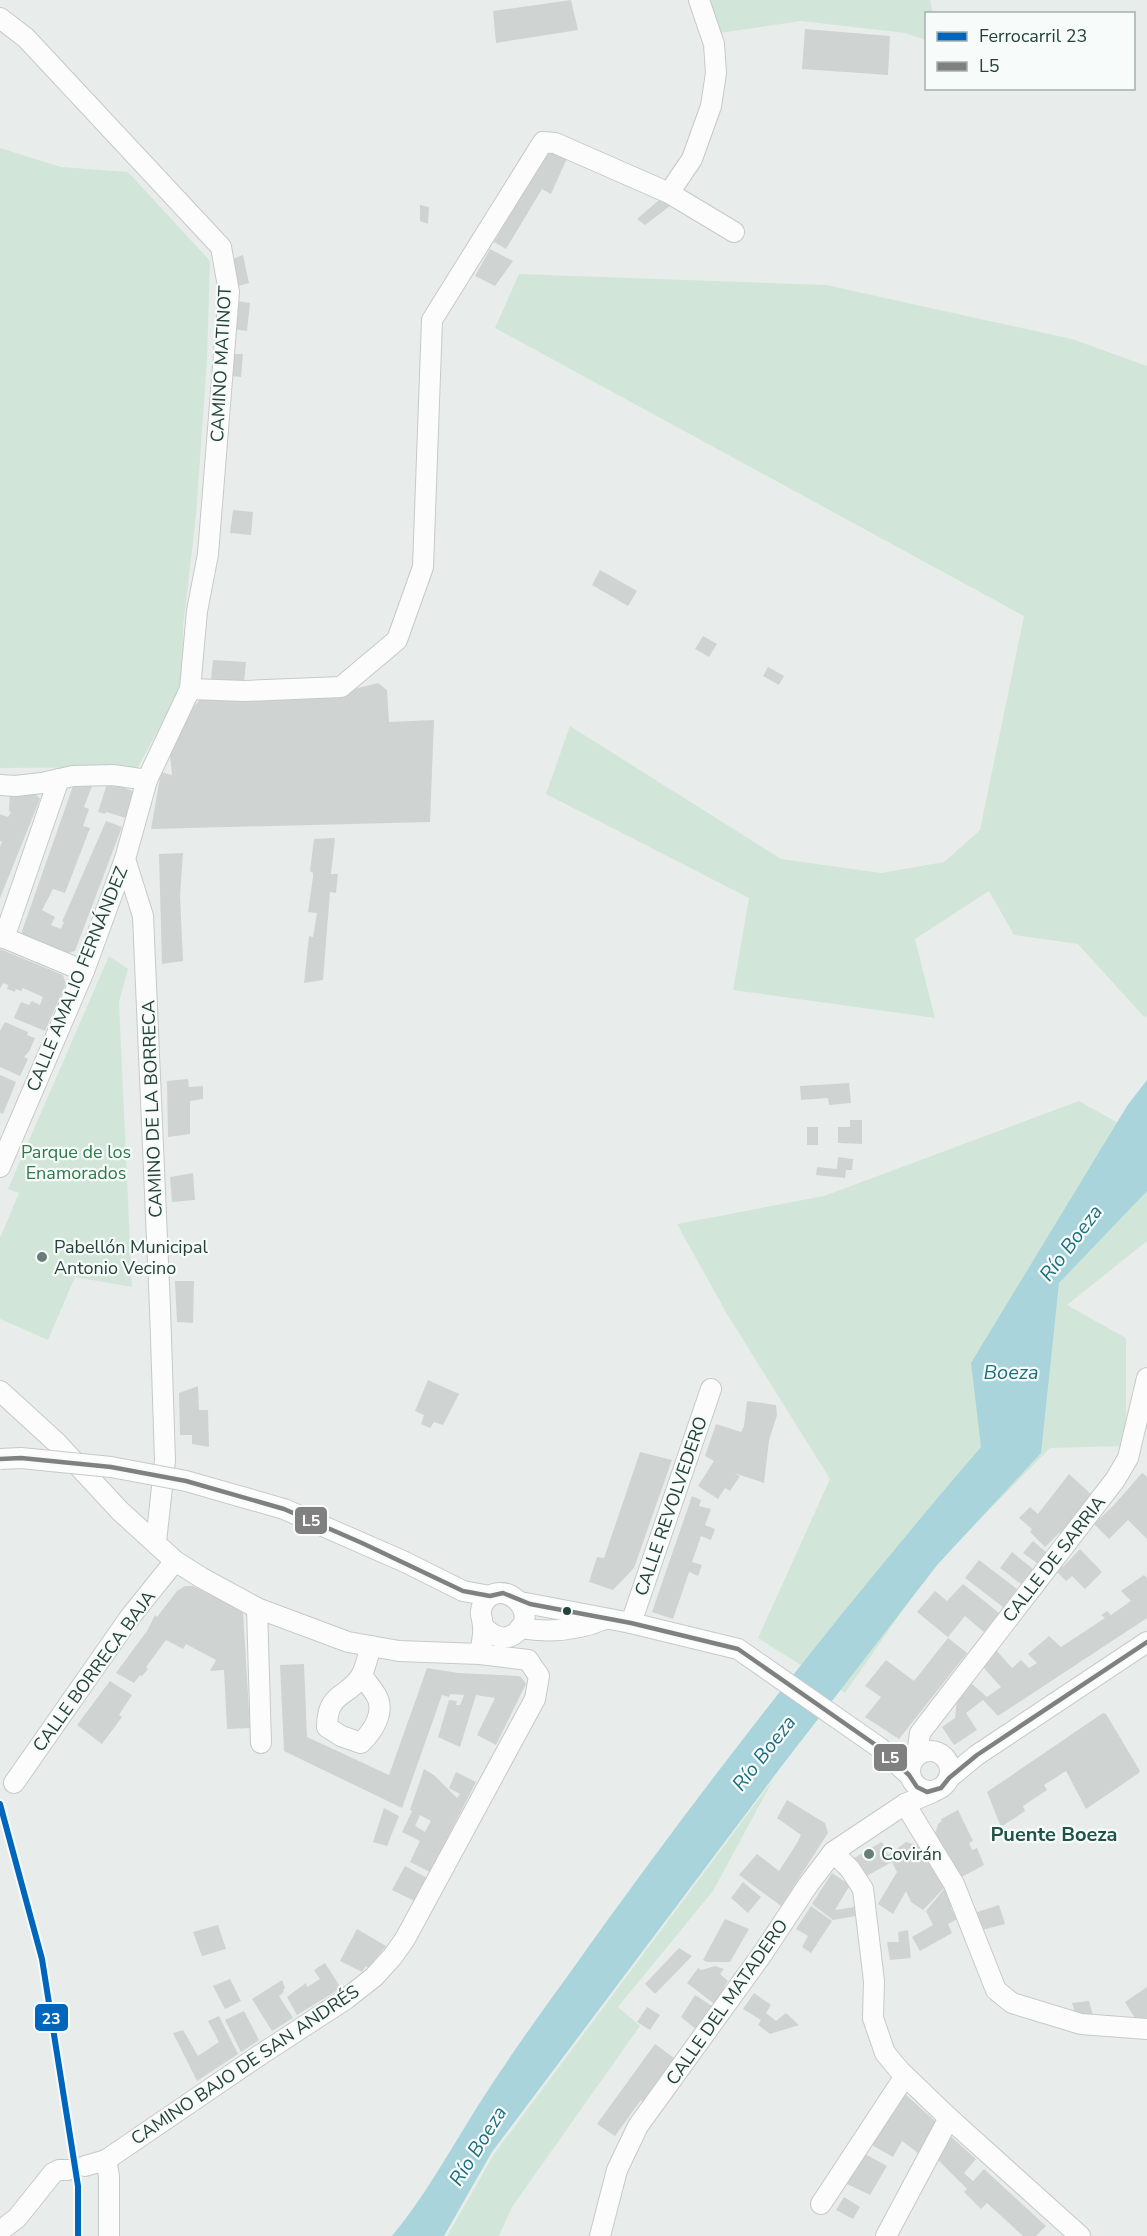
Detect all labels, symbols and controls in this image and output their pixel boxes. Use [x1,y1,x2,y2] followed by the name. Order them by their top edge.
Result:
[925,12,1135,90] legend
[979,24,1087,48] text: Ferrocarril 23
[979,54,1000,78] text: L5
[205,285,237,443] street label: CAMINO MATINOT
[21,863,133,1095] street label: CALLE AMALIO FERNÁNDEZ
[136,1000,168,1218] street label: CAMINO DE LA BORRECA
[21,1140,131,1185] park label: Parque de los Enamorados
[1033,1199,1109,1287] water label: Río Boeza
[54,1235,208,1280] place label: Pabellón Municipal Antonio Vecino
[35,1250,49,1264] marker: Pabellón Municipal Antonio Vecino
[984,1359,1039,1386] water label: Boeza
[629,1413,713,1599] street label: CALLE REVOLVEDERO
[997,1491,1111,1627] street label: CALLE DE SARRIA
[294,1506,328,1535] line badge: L5
[302,1510,320,1532] text: L5
[27,1585,161,1757] street label: CALLE BORRECA BAJA
[561,1605,573,1617] unlabelled marker
[726,1710,802,1796] water label: Río Boeza
[873,1743,908,1772] line badge: L5
[881,1747,899,1769] text: L5
[990,1821,1118,1848] district label: Puente Boeza
[881,1842,942,1866] place label: Covirán
[862,1847,876,1861] marker: Covirán
[661,1914,793,2090] street label: CALLE DEL MATADERO
[126,1979,364,2151] street label: CAMINO BAJO DE SAN ANDRÉS
[34,2003,69,2032] line badge: 23
[41,2008,61,2030] text: 23
[443,2101,513,2191] water label: Río Boeza

